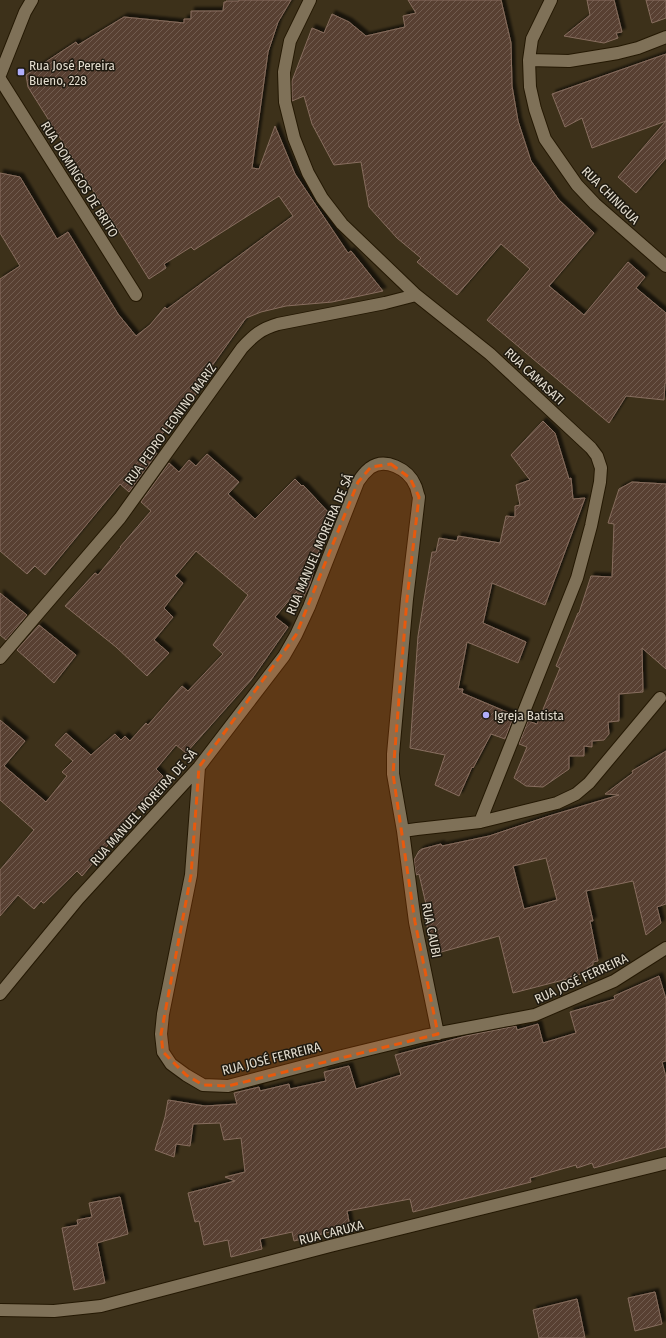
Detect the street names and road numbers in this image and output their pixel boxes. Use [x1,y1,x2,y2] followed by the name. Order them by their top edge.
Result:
[38,119,121,240] street label: RUA DOMINGOS DE BRITO
[579,163,643,227] street label: RUA CHINIGUA
[502,345,568,408] street label: RUA CAMASATI
[121,361,219,488] street label: RUA PEDRO LEONINO MARIZ
[283,471,356,617] street label: RUA MANUEL MOREIRA DE SÁ
[87,746,200,869] street label: RUA MANUEL MOREIRA DE SÁ
[419,901,444,959] street label: RUA CAUBI
[532,950,630,1007] street label: RUA JOSÉ FERREIRA
[220,1039,322,1078] street label: RUA JOSÉ FERREIRA
[297,1217,365,1248] street label: RUA CARUXA

